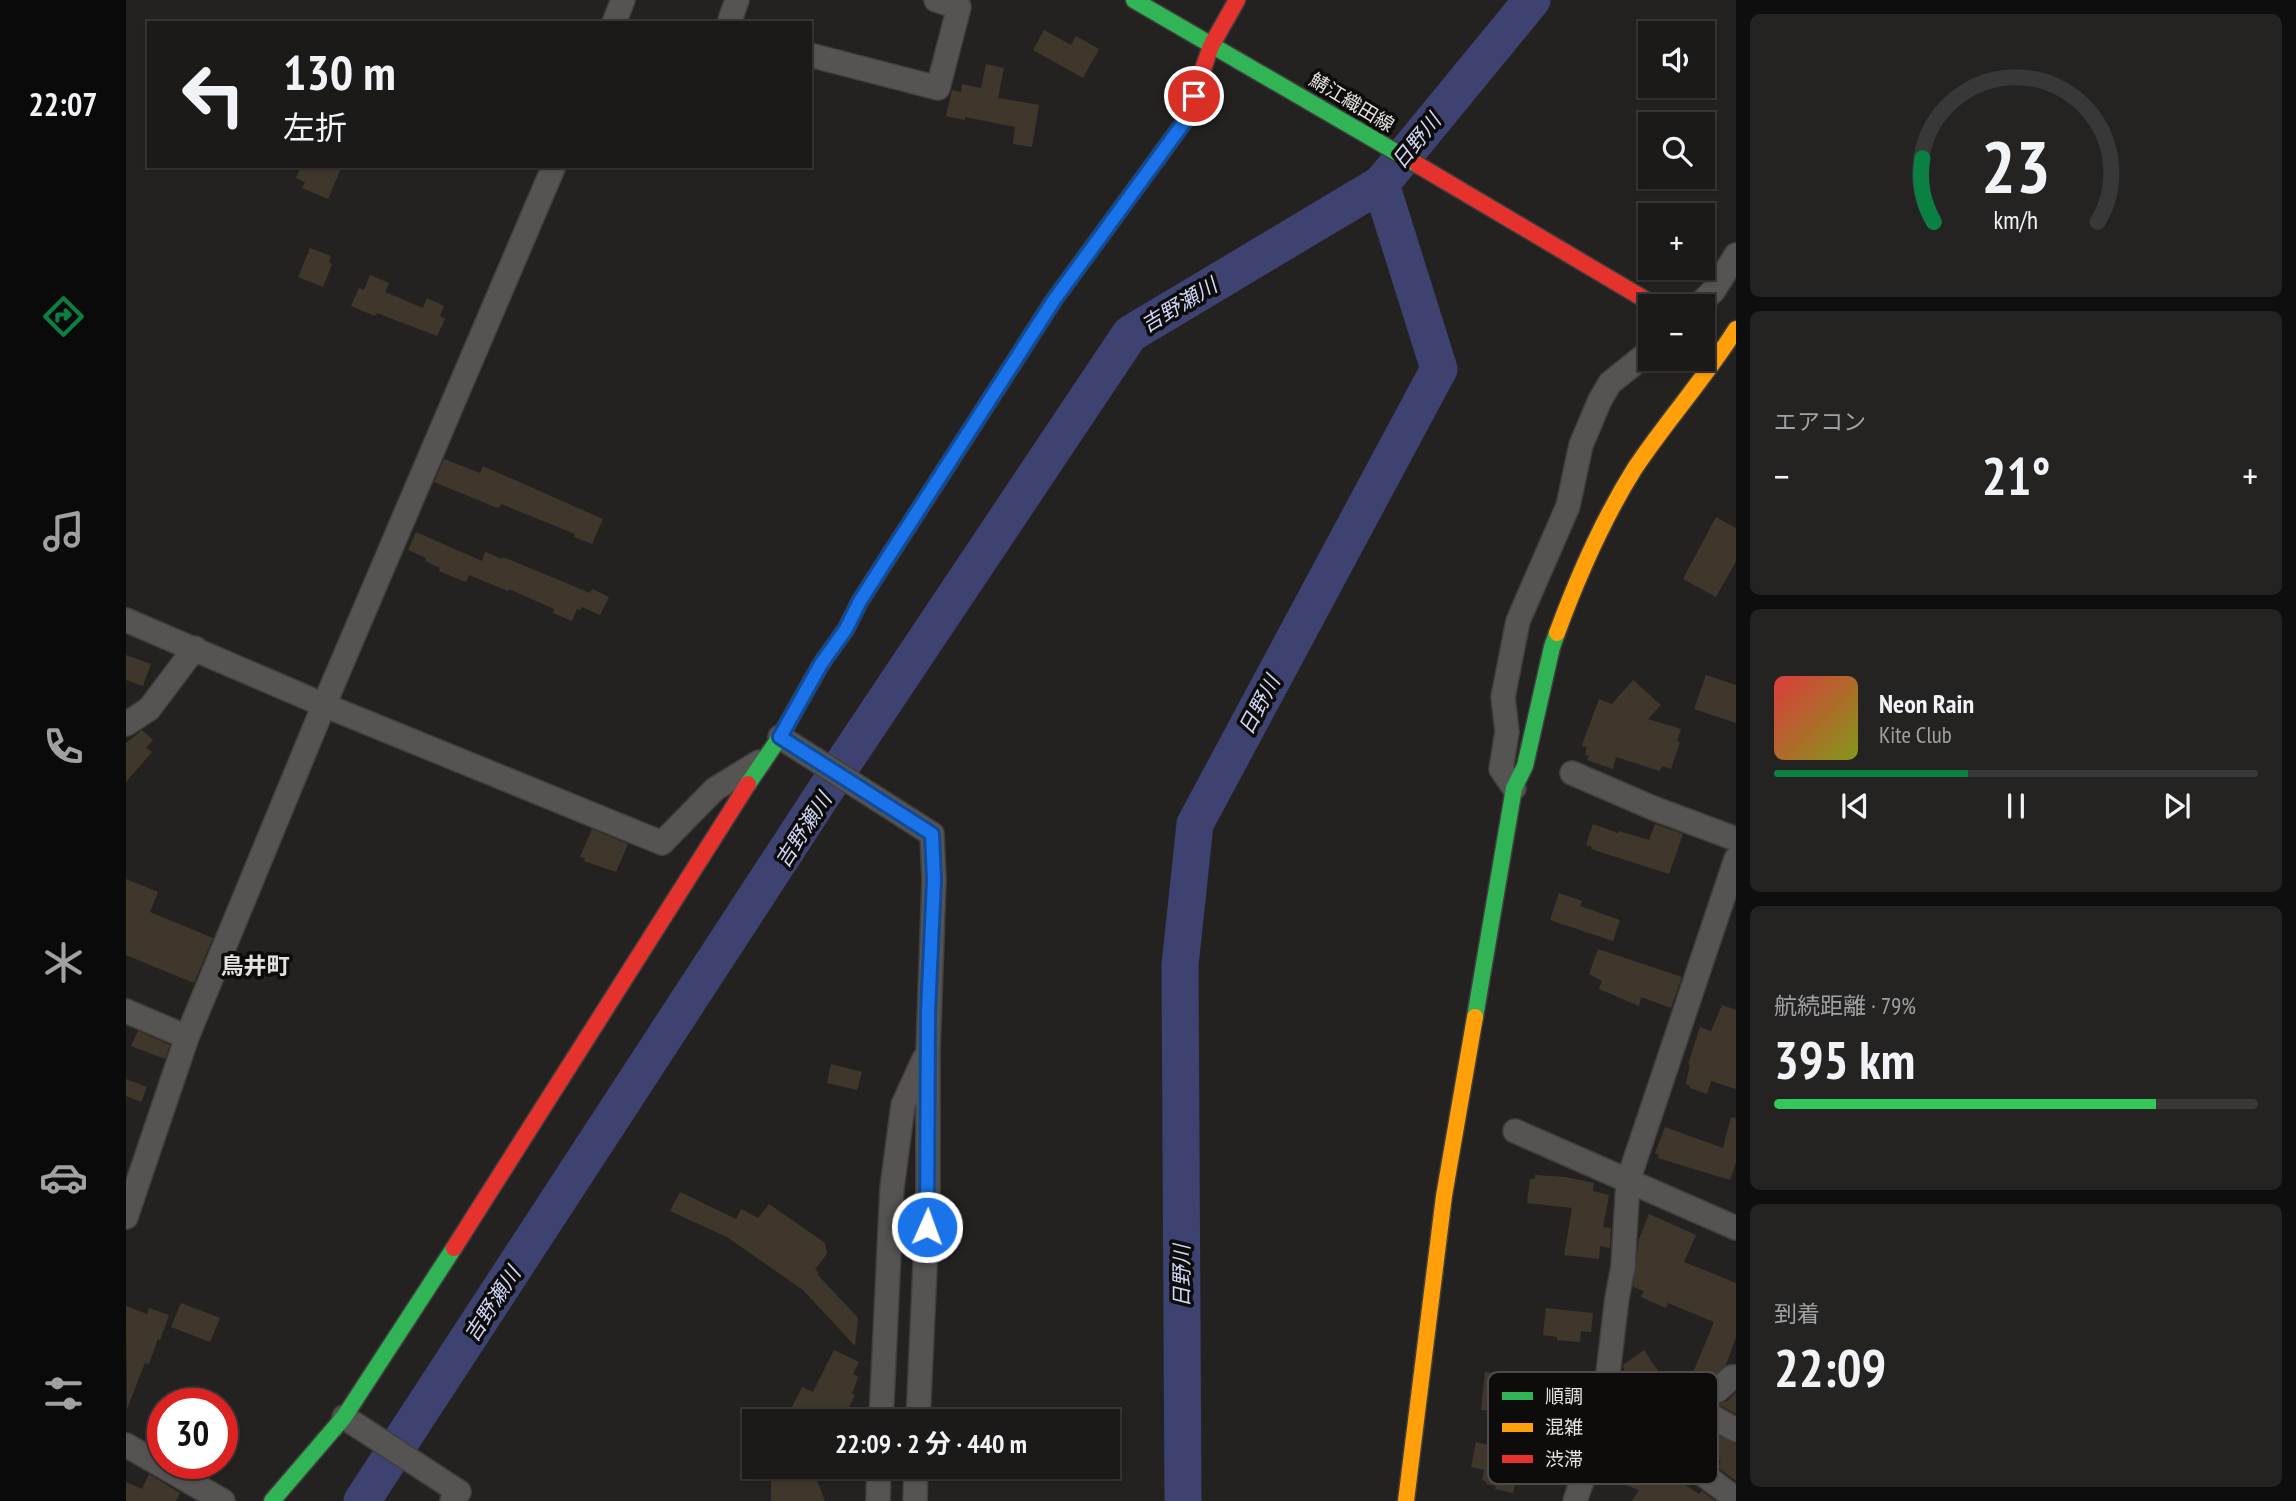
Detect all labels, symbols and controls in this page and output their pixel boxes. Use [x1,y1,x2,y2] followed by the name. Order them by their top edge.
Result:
[1638,21,1715,371] map controls
[1638,21,1715,98] button: sound
[283,40,396,104] text: 130 m
[168,49,259,140] icon: left
[1164,66,1224,126] pin
[1305,67,1399,137] street label: 鯖江織田線
[1175,77,1213,115] icon: arrive
[28,83,98,125] text: 22:07
[283,106,347,148] text: 左折
[1386,106,1448,174] water label: 日野川
[1638,112,1715,189] button: search
[1981,118,2051,212] text: 23
[1638,203,1715,280] button: +
[1994,204,2038,236] text: km/h
[1136,271,1224,338] water label: 吉野瀬川
[39,292,88,341] icon: directions
[1638,294,1715,371] button: −
[1774,407,1866,436] text: エアコン
[1982,442,2050,509] text: 21°
[1774,451,1790,500] text: −
[2242,451,2258,500] text: +
[39,507,88,556] icon: music
[1232,669,1287,739] water label: 日野川
[1879,687,1974,720] text: Neon Rain
[1879,720,1952,749] text: Kite Club
[39,722,88,771] icon: phone
[769,786,838,873] water label: 吉野瀬川
[1836,787,1874,825] icon: previous
[1997,787,2035,825] icon: pause
[2158,787,2196,825] icon: next
[39,938,88,987] icon: climate
[221,951,290,980] district label: 鳥井町
[1774,991,1916,1020] text: 航続距離 · 79%
[1774,1026,1915,1093] text: 395 km
[39,1153,88,1202] icon: car
[890,1190,964,1264] position arrow
[1168,1243,1195,1308] water label: 日野川
[458,1260,527,1347] water label: 吉野瀬川
[1774,1299,1820,1328] text: 到着
[1774,1334,1886,1401] text: 22:09
[39,1369,88,1418] icon: filters
[1488,1372,1718,1484] legend
[1545,1384,1583,1408] text: 順調
[147,1388,238,1479] speed limit sign: 30
[1545,1415,1583,1439] text: 混雑
[835,1427,1027,1460] text: 22:09 · 2 分 · 440 m
[1545,1447,1583,1471] text: 渋滞

